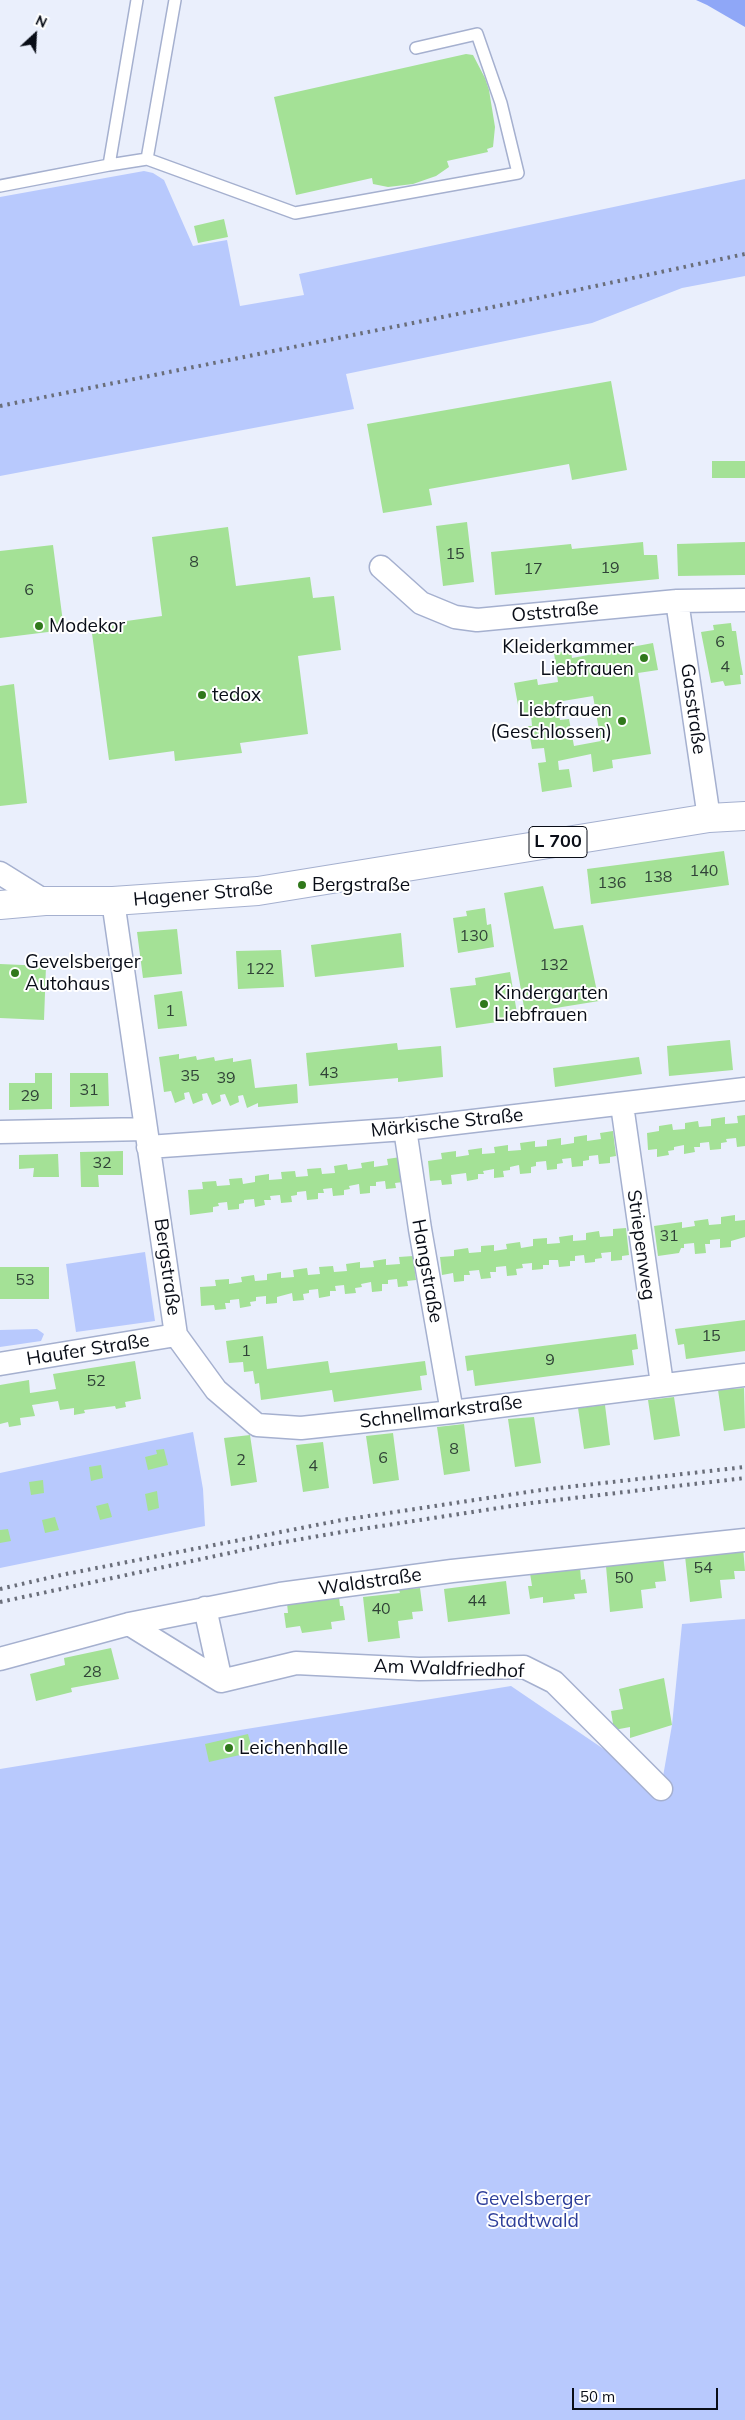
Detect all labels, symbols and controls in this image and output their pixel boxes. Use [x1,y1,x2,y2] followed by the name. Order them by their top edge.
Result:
[10,10,60,60] north arrow
[33,11,50,32] text: N
[445,544,465,564] house number: 15
[189,552,199,572] house number: 8
[600,558,620,578] house number: 19
[523,559,543,579] house number: 17
[24,580,34,600] house number: 6
[511,597,599,627] street label: Oststraße
[49,615,125,637] place label: Modekor
[33,620,45,632] marker: Modekor
[715,632,725,652] house number: 6
[502,636,634,680] place label: Kleiderkammer Liebfrauen
[638,652,650,664] marker: Kleiderkammer Liebfrauen
[720,657,730,677] house number: 4
[675,662,711,756] street label: Gasstraße
[212,684,261,706] place label: tedox
[196,689,208,701] marker: tedox
[490,699,612,743] place label: Liebfrauen (Geschlossen)
[616,715,628,727] marker: Liebfrauen (Geschlossen)
[529,826,587,858] road number: L 700
[690,861,718,881] house number: 140
[644,867,672,887] house number: 138
[598,873,626,893] house number: 136
[312,874,410,896] place label: Bergstraße
[132,877,274,911] street label: Hagener Straße
[296,879,308,891] marker: Bergstraße
[460,926,488,946] house number: 130
[25,951,141,995] place label: Gevelsberger Autohaus
[540,955,568,975] house number: 132
[246,959,274,979] house number: 122
[9,967,21,979] marker: Gevelsberger Autohaus
[494,982,608,1026] place label: Kindergarten Liebfrauen
[478,998,490,1010] marker: Kindergarten Liebfrauen
[165,1001,175,1021] house number: 1
[319,1063,339,1083] house number: 43
[180,1066,200,1086] house number: 35
[216,1068,236,1088] house number: 39
[79,1080,99,1100] house number: 31
[20,1086,40,1106] house number: 29
[370,1104,524,1142] street label: Märkische Straße
[92,1153,112,1173] house number: 32
[622,1188,660,1302] street label: Striepenweg
[149,1217,185,1317] street label: Bergstraße
[407,1217,447,1325] street label: Hangstraße
[659,1226,679,1246] house number: 31
[15,1270,35,1290] house number: 53
[701,1326,721,1346] house number: 15
[25,1329,151,1371] street label: Haufer Straße
[241,1341,251,1361] house number: 1
[545,1350,555,1370] house number: 9
[86,1371,106,1391] house number: 52
[358,1391,524,1433] street label: Schnellmarkstraße
[449,1439,459,1459] house number: 8
[378,1448,388,1468] house number: 6
[236,1450,246,1470] house number: 2
[308,1456,318,1476] house number: 4
[693,1558,713,1578] house number: 54
[317,1563,423,1601] street label: Waldstraße
[614,1568,634,1588] house number: 50
[467,1591,487,1611] house number: 44
[371,1599,391,1619] house number: 40
[373,1655,525,1683] street label: Am Waldfriedhof
[82,1662,102,1682] house number: 28
[239,1737,348,1759] place label: Leichenhalle
[223,1742,235,1754] marker: Leichenhalle
[475,2188,591,2232] park label: Gevelsberger Stadtwald
[575,2378,721,2410] scale bar
[580,2387,615,2406] text: 50 m

